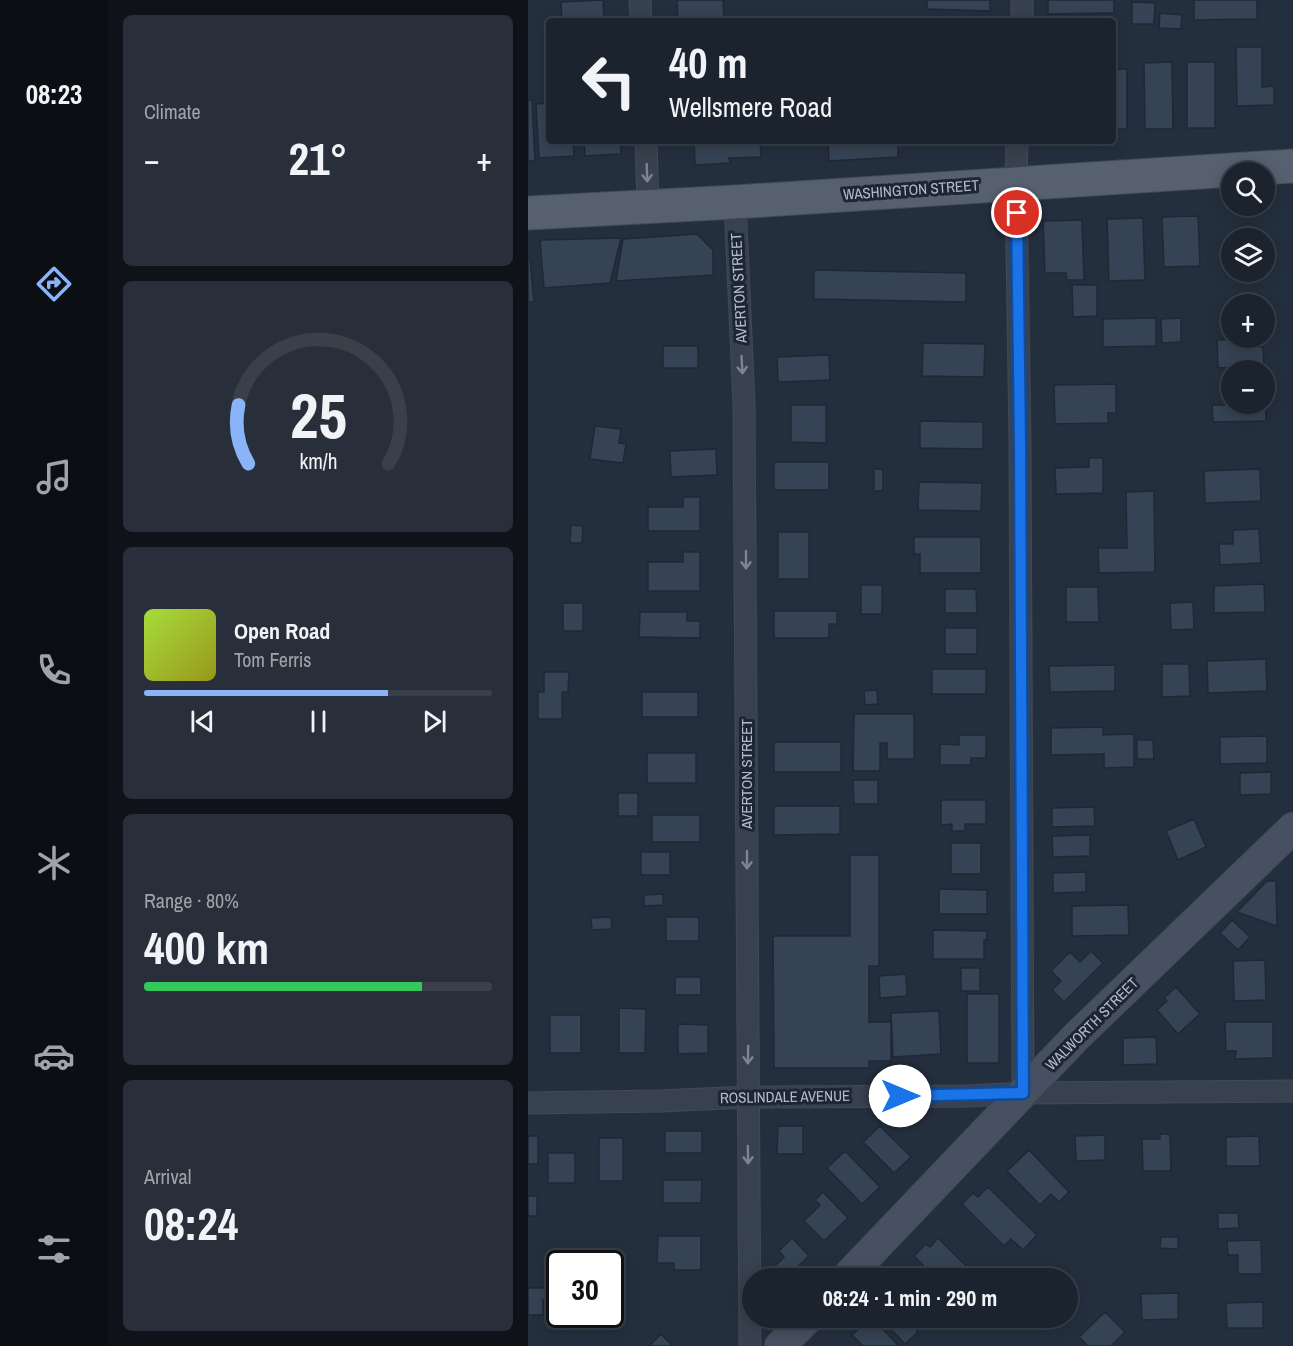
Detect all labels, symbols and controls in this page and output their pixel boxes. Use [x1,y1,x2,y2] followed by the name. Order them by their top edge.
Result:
[669,35,748,91] text: 40 m
[570,42,648,120] icon: left
[26,76,82,112] text: 08:23
[669,89,832,125] text: Wellsmere Road
[144,98,201,125] text: Climate
[288,128,348,189] text: 21°
[144,137,160,181] text: −
[476,137,492,181] text: +
[1221,162,1275,414] map controls
[1221,162,1275,216] button: search
[641,163,653,183] one-way arrow
[842,174,980,205] street label: WASHINGTON STREET
[991,187,1042,238] pin
[1000,196,1033,229] icon: arrive
[1221,228,1275,282] button: layers
[725,232,752,345] street label: AVERTON STREET
[33,263,75,305] icon: directions
[1221,294,1275,348] button: +
[737,355,748,375] one-way arrow
[1221,360,1275,414] button: −
[290,373,346,457] text: 25
[299,447,337,476] text: km/h
[33,456,75,498] icon: music
[740,550,752,570] one-way arrow
[234,616,330,646] text: Open Road
[234,646,312,673] text: Tom Ferris
[33,649,75,691] icon: phone
[186,705,219,738] icon: previous
[302,705,335,738] icon: pause
[418,705,451,738] icon: next
[736,718,757,830] street label: AVERTON STREET
[33,842,75,884] icon: climate
[741,850,753,870] one-way arrow
[144,887,239,914] text: Range · 80%
[144,917,269,978] text: 400 km
[1041,972,1143,1075] street label: WALWORTH STREET
[33,1035,75,1077] icon: car
[742,1044,754,1064] one-way arrow
[868,1064,932,1128] position arrow
[720,1085,850,1108] street label: ROSLINDALE AVENUE
[742,1145,754,1165] one-way arrow
[144,1163,191,1190] text: Arrival
[144,1193,238,1254] text: 08:24
[33,1228,75,1270] icon: filters
[546,1250,624,1328] speed limit sign: 30
[823,1283,997,1313] text: 08:24 · 1 min · 290 m

